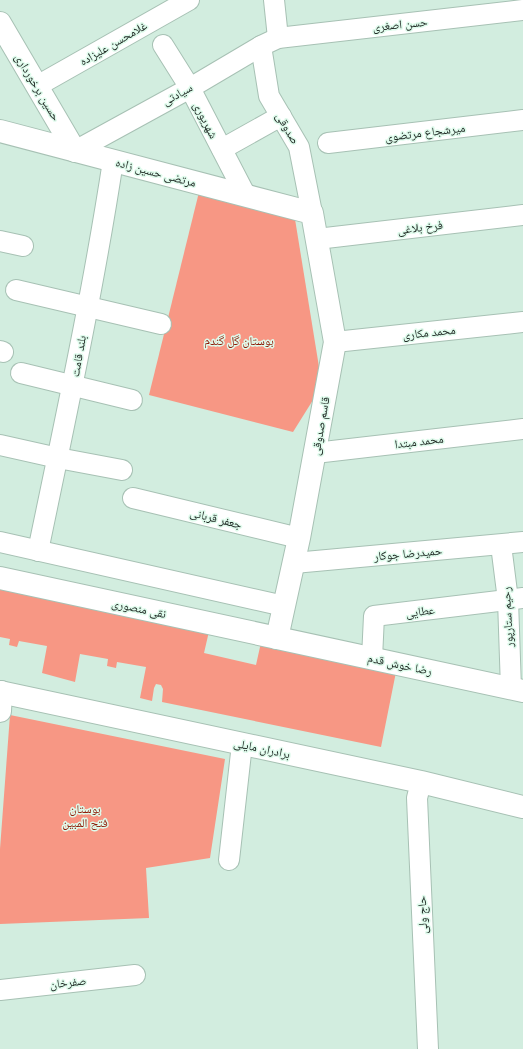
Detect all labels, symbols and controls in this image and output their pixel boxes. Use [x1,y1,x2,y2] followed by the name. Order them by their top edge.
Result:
[372,14,429,34] street label: حسن اصغری
[76,18,150,69] street label: غلامحسن علیزاده
[12,51,64,124] street label: حسین برخورداری
[159,79,195,109] street label: سیادتی
[190,99,222,141] street label: شهریوری
[273,110,303,146] street label: صدوقی
[384,120,466,145] street label: میرشجاع مرتضوی
[114,154,198,190] street label: مرتضی حسین زاده
[396,217,444,238] street label: فرخ بلاغی
[402,322,456,342] street label: محمد مکاری
[204,333,274,349] park label: بوستان گل گندم
[67,334,89,378] street label: بلند قامت
[307,395,334,457] street label: قاسم صدوقی
[394,431,444,452] street label: محمد مبتدا
[188,504,244,532] street label: جعفر قربانی
[372,543,443,564] street label: حمیدرضا جوکار
[498,586,517,649] street label: رحیم ستارپور
[110,595,168,621] street label: نقی منصوری
[405,602,435,620] street label: عطایی
[366,650,434,679] street label: رضا خوش قدم
[232,735,292,762] street label: برادران مایلی
[62,801,108,830] park label: بوستان فتح المبین
[414,895,430,934] street label: حاج ولی
[49,973,87,991] street label: صفرخان

